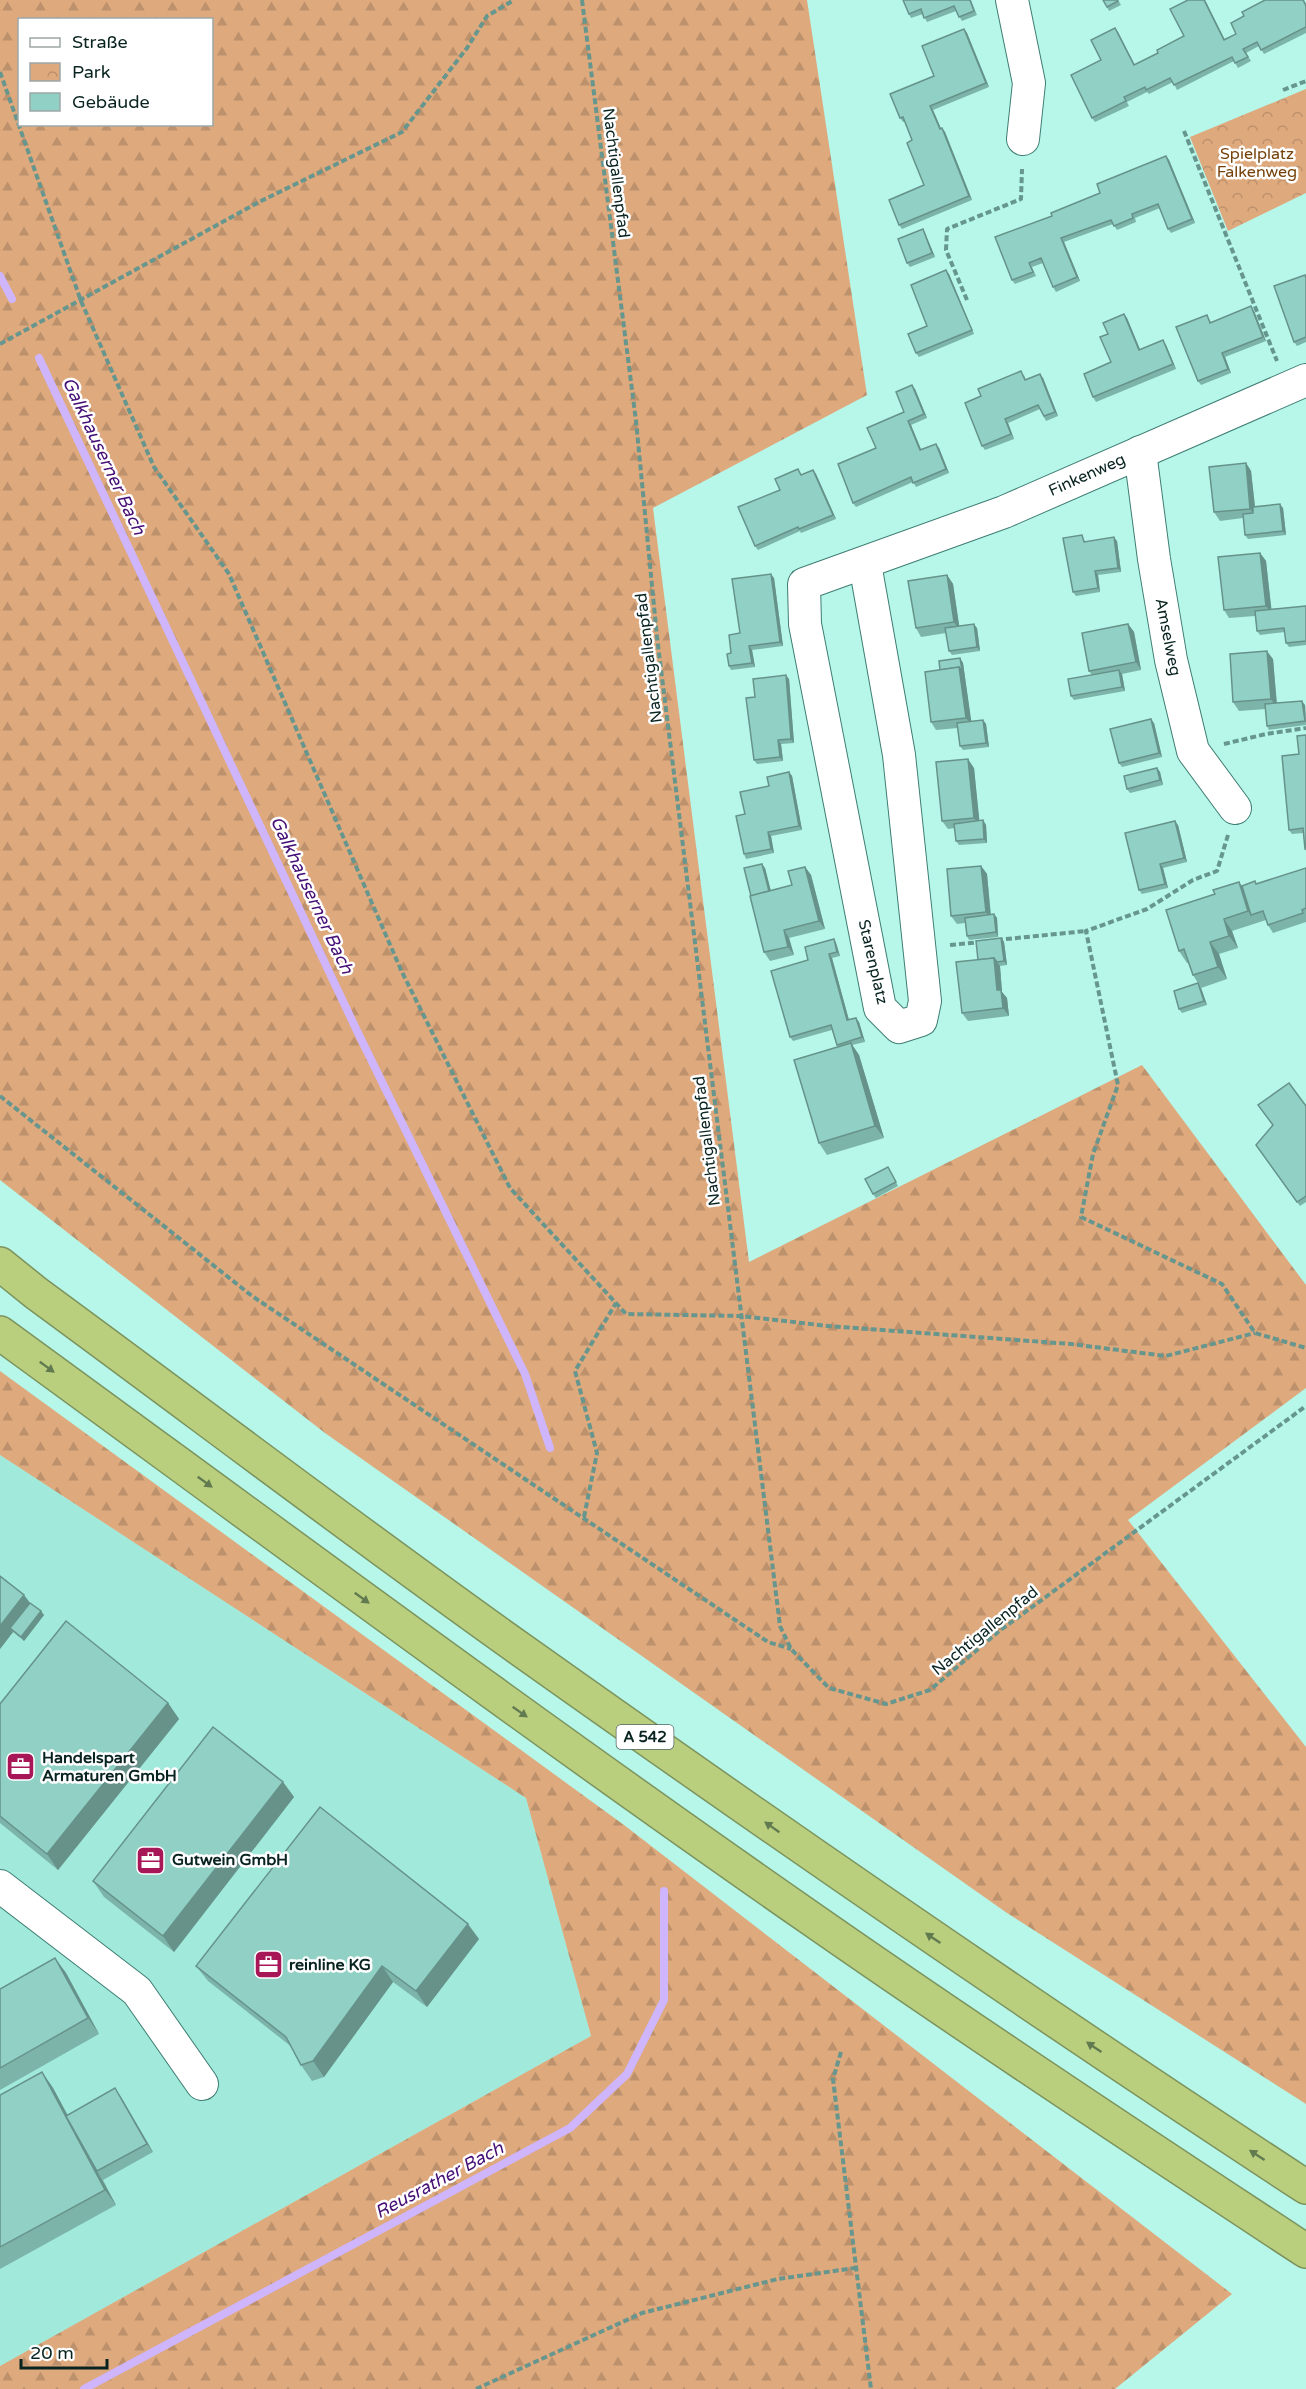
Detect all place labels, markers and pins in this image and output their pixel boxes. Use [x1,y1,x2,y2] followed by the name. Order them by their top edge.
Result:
[42,1748,177,1786] place label: Handelspart Armaturen GmbH
[5,1751,37,1783] office icon: Handelspart Armaturen GmbH
[135,1844,167,1876] office icon: Gutwein GmbH
[172,1850,288,1870] place label: Gutwein GmbH
[252,1949,284,1981] office icon: reinline KG
[289,1955,371,1975] place label: reinline KG

